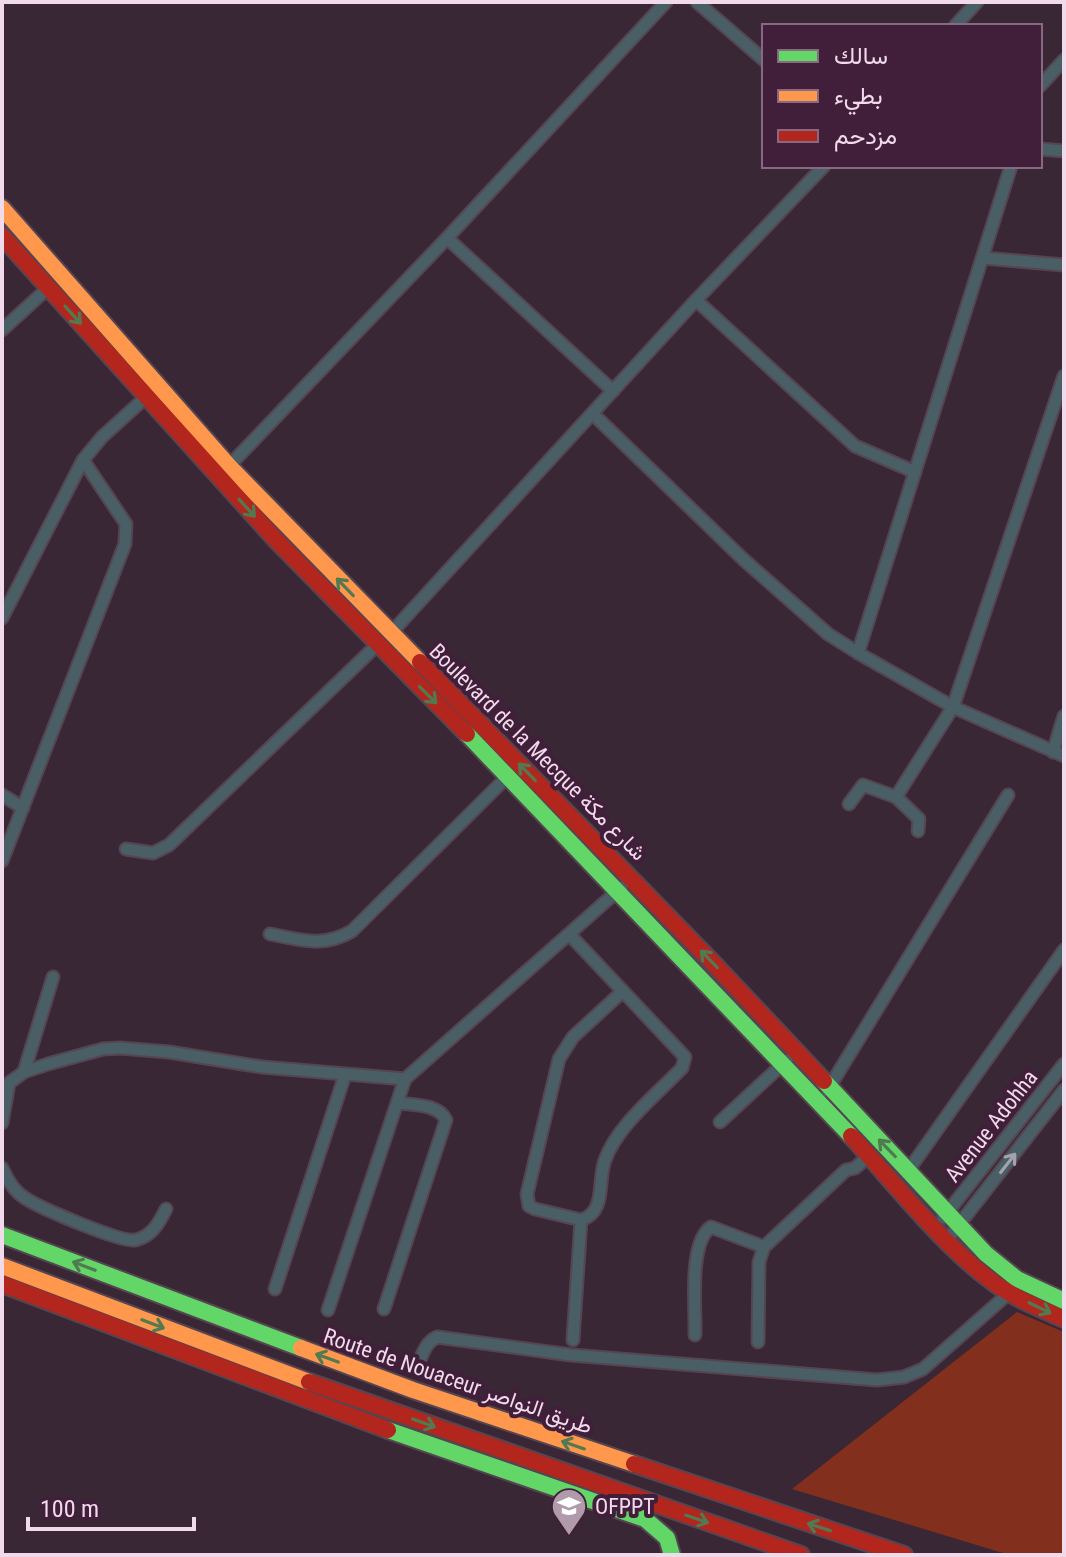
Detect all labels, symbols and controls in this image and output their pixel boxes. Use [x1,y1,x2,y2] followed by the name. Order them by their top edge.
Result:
[762,24,1042,168] legend
[834,42,888,70] text: سالك
[834,82,883,115] text: بطيء
[834,122,897,152] text: مزدحم
[63,305,82,325] one-way arrow
[237,498,255,518] one-way arrow
[336,578,355,597] one-way arrow
[423,639,651,867] street label: Boulevard de la Mecque شارع مكة
[418,685,437,705] one-way arrow
[518,763,537,782] one-way arrow
[700,949,718,969] one-way arrow
[940,1065,1042,1187] street label: Avenue Adohha
[877,1138,896,1158] one-way arrow
[999,1153,1016,1174] one-way arrow
[72,1258,97,1272] one-way arrow
[1028,1301,1052,1317] one-way arrow
[140,1318,165,1332] one-way arrow
[320,1323,596,1440] street label: Route de Nouaceur طريق النواصر
[316,1350,340,1364] one-way arrow
[411,1417,435,1431] one-way arrow
[560,1436,585,1451] one-way arrow
[28,1481,194,1531] scale bar
[550,1487,588,1537] school or university icon: OFPPT
[595,1494,655,1519] place label: OFPPT
[40,1495,99,1523] text: 100 m
[684,1513,709,1528] one-way arrow
[807,1519,832,1534] one-way arrow

